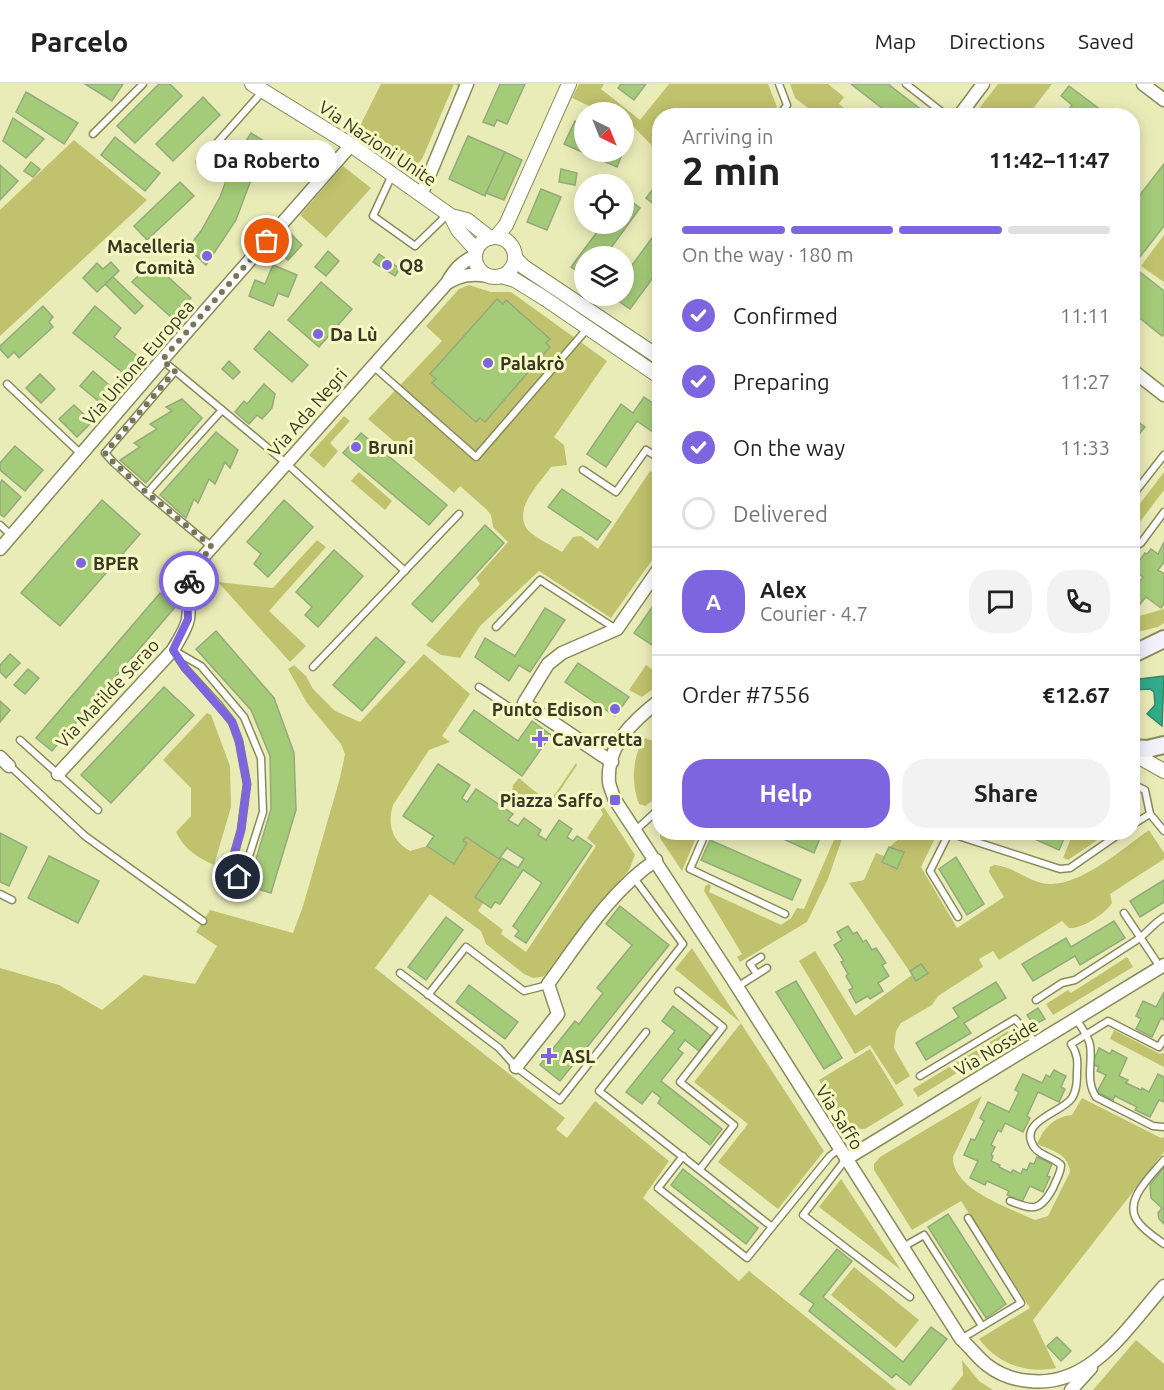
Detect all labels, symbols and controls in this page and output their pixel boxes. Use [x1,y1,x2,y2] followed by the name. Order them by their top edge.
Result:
[30,26,128,57] text: Parcelo
[875,29,916,53] text: Map
[949,29,1045,53] text: Directions
[1078,29,1134,53] text: Saved
[315,96,441,190] street label: Via Nazioni Unite
[574,102,634,162] north arrow
[574,102,634,306] map controls
[682,125,773,148] text: Arriving in
[196,139,338,181] callout: Da Roberto
[989,147,1110,172] text: 11:42–11:47
[213,149,320,172] text: Da Roberto
[682,149,781,192] text: 2 min
[574,174,634,234] button: locate
[241,215,292,266] pin
[250,224,283,257] icon: bag
[107,236,195,277] place label: Macelleria Comità
[682,243,854,266] text: On the way · 180 m
[574,246,634,306] button: layers
[200,249,214,263] marker: Macelleria Comità
[399,255,423,275] place label: Q8
[380,258,394,272] marker: Q8
[78,295,198,429] street label: Via Unione Europea
[682,299,715,332] icon: check
[733,303,838,328] text: Confirmed
[1060,304,1110,327] text: 11:11
[330,324,378,344] place label: Da Lù
[311,327,325,341] marker: Da Lù
[500,353,565,373] place label: Palakrò
[481,356,495,370] marker: Palakrò
[263,364,351,460] street label: Via Ada Negri
[682,365,715,398] icon: check
[733,369,830,394] text: Preparing
[1060,370,1110,393] text: 11:27
[682,431,715,464] icon: check
[733,435,845,460] text: On the way
[1060,436,1110,459] text: 11:33
[368,437,413,457] place label: Bruni
[349,440,363,454] marker: Bruni
[733,501,828,526] text: Delivered
[159,551,219,611] courier
[93,553,139,573] place label: BPER
[74,556,88,570] marker: BPER
[173,565,206,598] icon: bike
[969,570,1032,633] button: chat
[1047,570,1110,633] button: phone
[760,577,807,602] text: Alex
[706,589,721,614] text: A
[760,602,868,625] text: Courier · 4.7
[51,634,163,752] street label: Via Matilde Serao
[682,682,810,707] text: Order #7556
[1043,682,1110,707] text: €12.67
[492,699,603,719] place label: Punto Edison
[608,702,622,716] marker: Punto Edison
[552,729,643,749] place label: Cavarretta
[533,732,547,746] marker: Cavarretta
[682,759,890,828] button: Help
[902,759,1110,828] button: Share
[500,790,603,810] place label: Piazza Saffo
[608,793,622,807] marker: Piazza Saffo
[212,851,263,902] pin
[221,860,254,893] icon: home
[951,1014,1041,1080] street label: Via Nosside
[562,1046,595,1066] place label: ASL
[540,1047,558,1065] marker: ASL
[812,1081,868,1153] street label: Via Saffo

